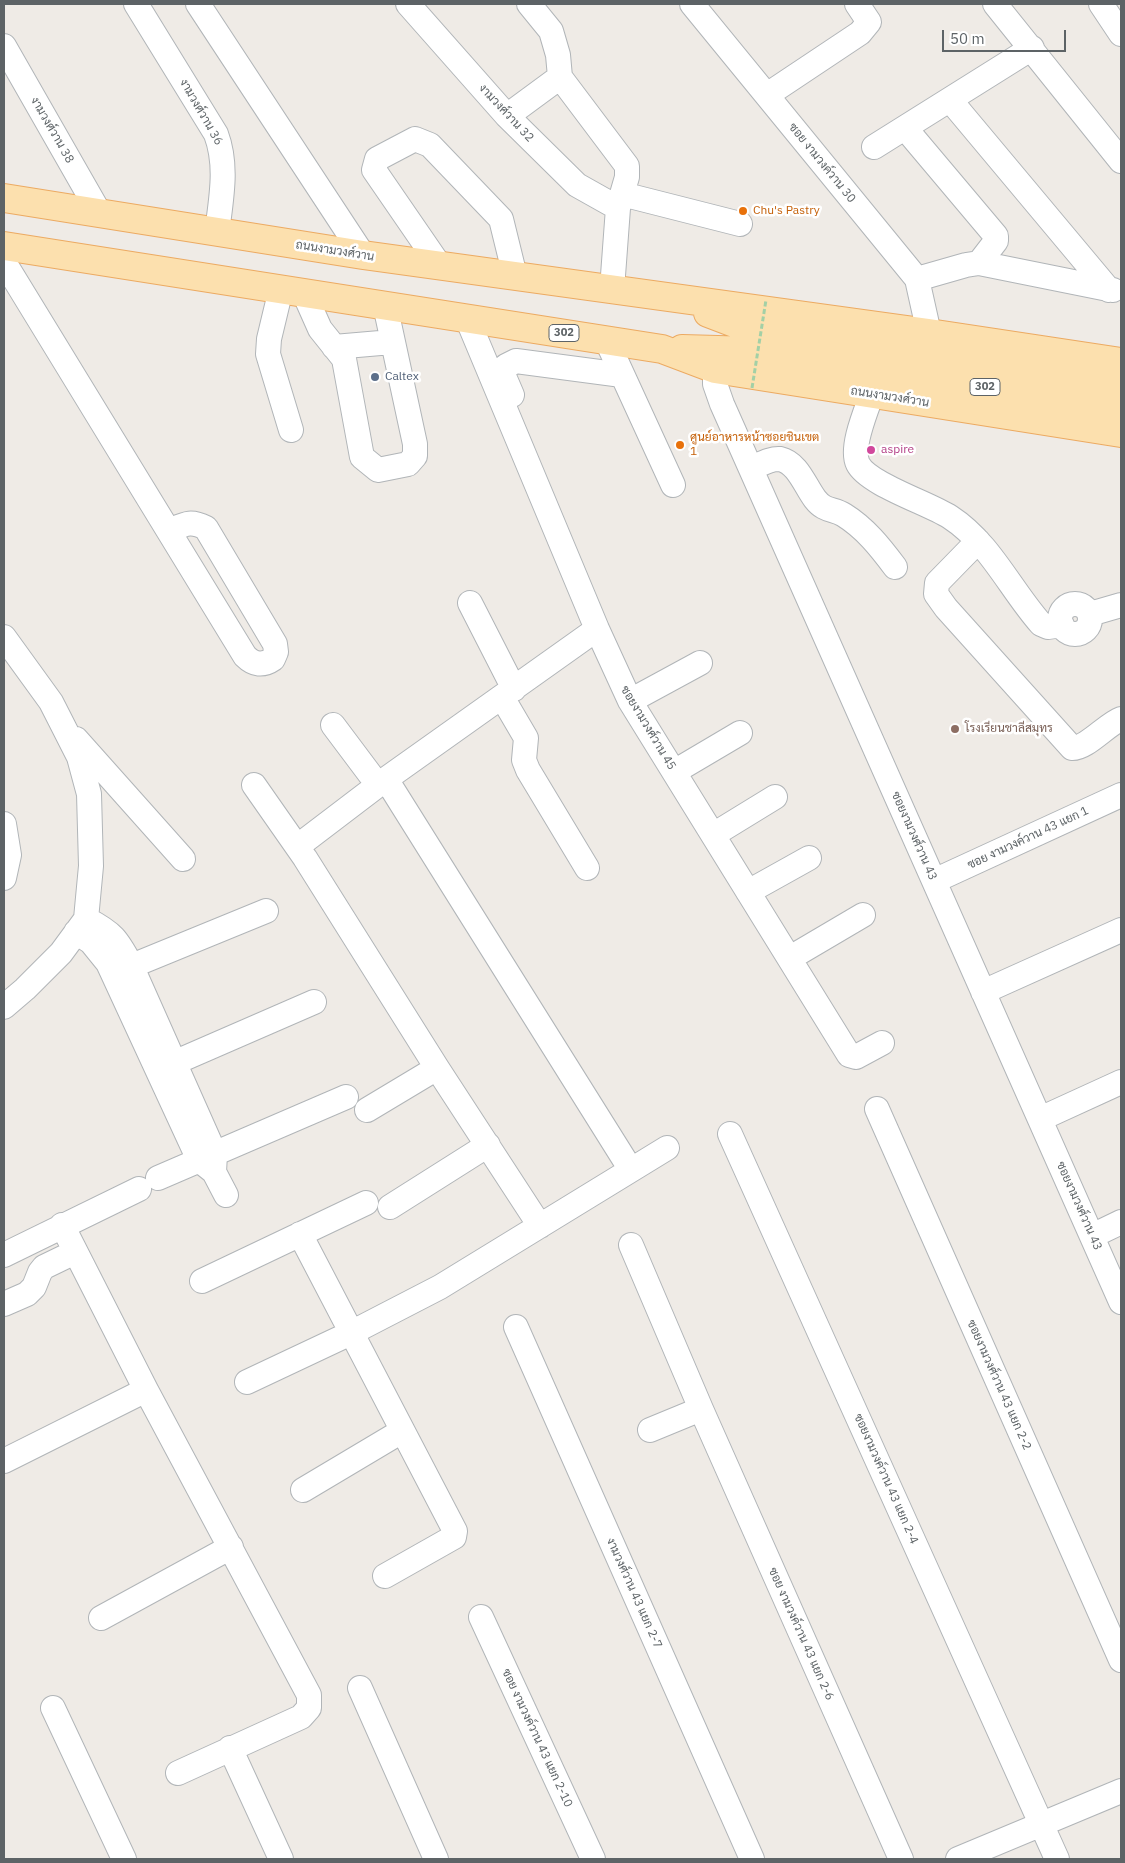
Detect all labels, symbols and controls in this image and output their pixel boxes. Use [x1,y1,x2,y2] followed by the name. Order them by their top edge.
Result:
[945,20,1069,52] scale bar
[950,29,985,48] text: 50 m
[176,76,226,148] street label: งามวงศ์วาน 36
[475,81,537,145] street label: งามวงศ์วาน 32
[27,94,77,166] street label: งามวงศ์วาน 38
[785,120,859,206] street label: ซอย งามวงค์วาน 30
[753,204,820,218] place label: Chu's Pastry
[737,205,749,217] marker: Chu's Pastry
[295,238,375,264] street label: ถนนงามวงศ์วาน
[549,324,579,342] road number: 302
[385,370,419,384] place label: Caltex
[369,371,381,383] marker: Caltex
[970,378,1000,396] road number: 302
[850,384,930,410] street label: ถนนงามวงศ์วาน
[690,431,819,459] place label: ศูนย์อาหารหน้าซอยชินเขต 1
[674,439,686,451] marker: ศูนย์อาหารหน้าซอยชินเขต 1
[881,443,914,457] place label: aspire
[865,444,877,456] marker: aspire
[617,683,679,773] street label: ซอยงามวงศ์วาน 45
[965,722,1053,736] place label: โรงเรียนชาลีสมุทร
[949,723,961,735] marker: โรงเรียนชาลีสมุทร
[888,789,940,883] street label: ซอยงามวงศ์วาน 43
[965,804,1091,872] street label: ซอย งามวงค์วาน 43 แยก 1
[1053,1159,1105,1253] street label: ซอยงามวงศ์วาน 43
[964,1318,1034,1452] street label: ซอยงามวงศ์วาน 43 แยก 2-2
[851,1412,921,1546] street label: ซอยงามวงค์วาน 43 แยก 2-4
[603,1535,665,1651] street label: งามวงศ์วาน 43 แยก 2-7
[765,1565,837,1703] street label: ซอย งามวงค์วาน 43 แยก 2-6
[499,1666,575,1810] street label: ซอย งามวงค์วาน 43 แยก 2-10

